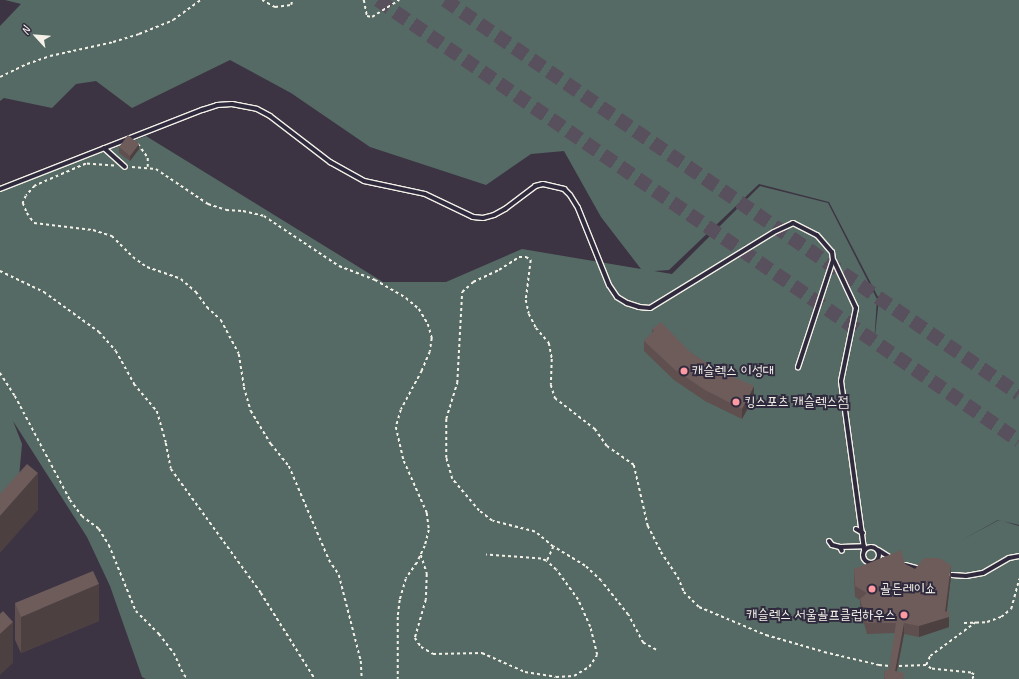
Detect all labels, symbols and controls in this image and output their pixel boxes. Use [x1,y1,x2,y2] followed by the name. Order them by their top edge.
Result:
[16,16,56,56] north arrow
[17,25,33,37] text: N
[692,363,774,379] place label: 캐슬렉스 이성대
[679,366,689,376] marker: 캐슬렉스 이성대
[744,394,849,410] place label: 킹스포츠 캐슬렉스점
[731,397,741,407] marker: 킹스포츠 캐슬렉스점
[880,581,936,597] place label: 골든레이쇼
[867,584,877,594] marker: 골든레이쇼
[746,607,896,623] place label: 캐슬렉스 서울골프클럽하우스
[899,610,909,620] marker: 캐슬렉스 서울골프클럽하우스

